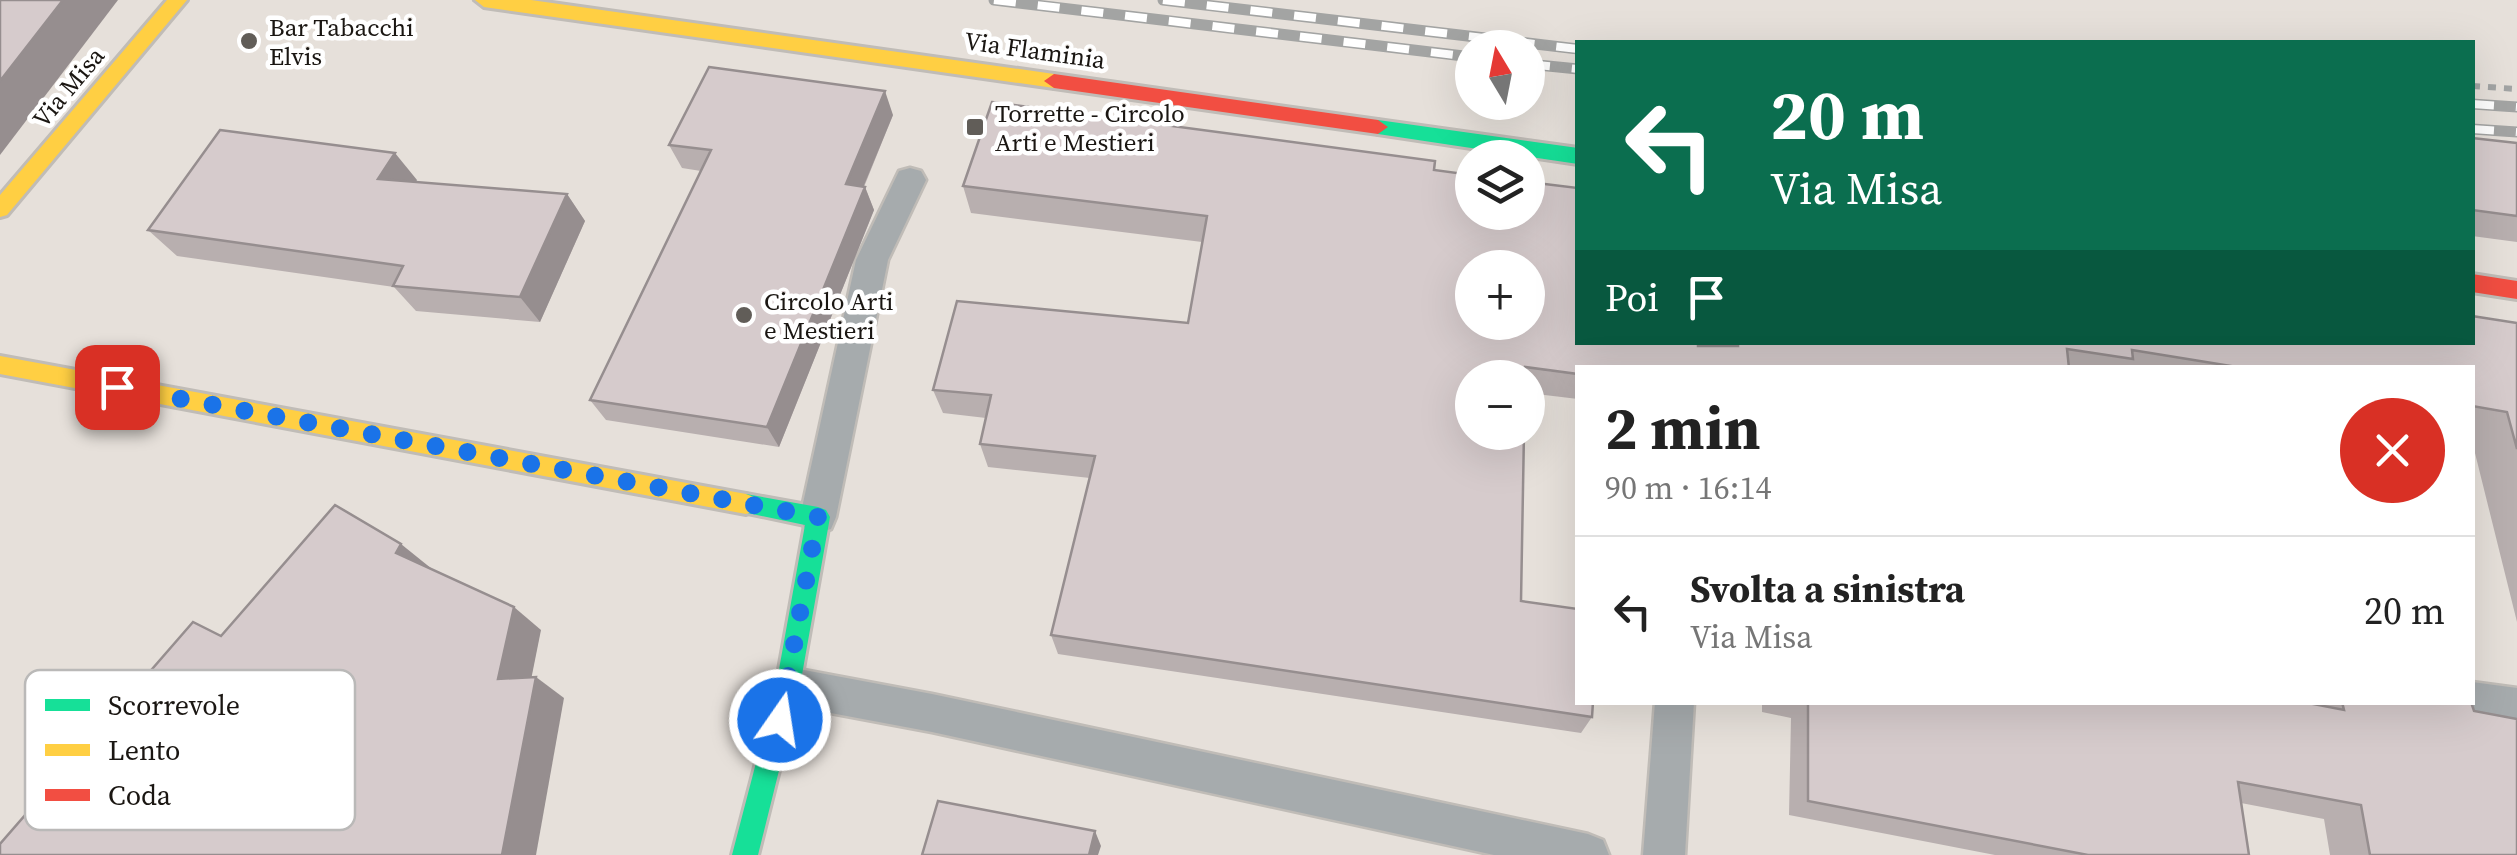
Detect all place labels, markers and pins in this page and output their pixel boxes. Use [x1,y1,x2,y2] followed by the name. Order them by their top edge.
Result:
[269,10,414,73] place label: Bar Tabacchi Elvis
[238,30,260,52] marker: Bar Tabacchi Elvis
[995,96,1185,159] place label: Torrette - Circolo Arti e Mestieri
[964,116,986,138] marker: Torrette - Circolo Arti e Mestieri
[764,284,893,347] place label: Circolo Arti e Mestieri
[733,304,755,326] marker: Circolo Arti e Mestieri
[75,345,160,430] pin

